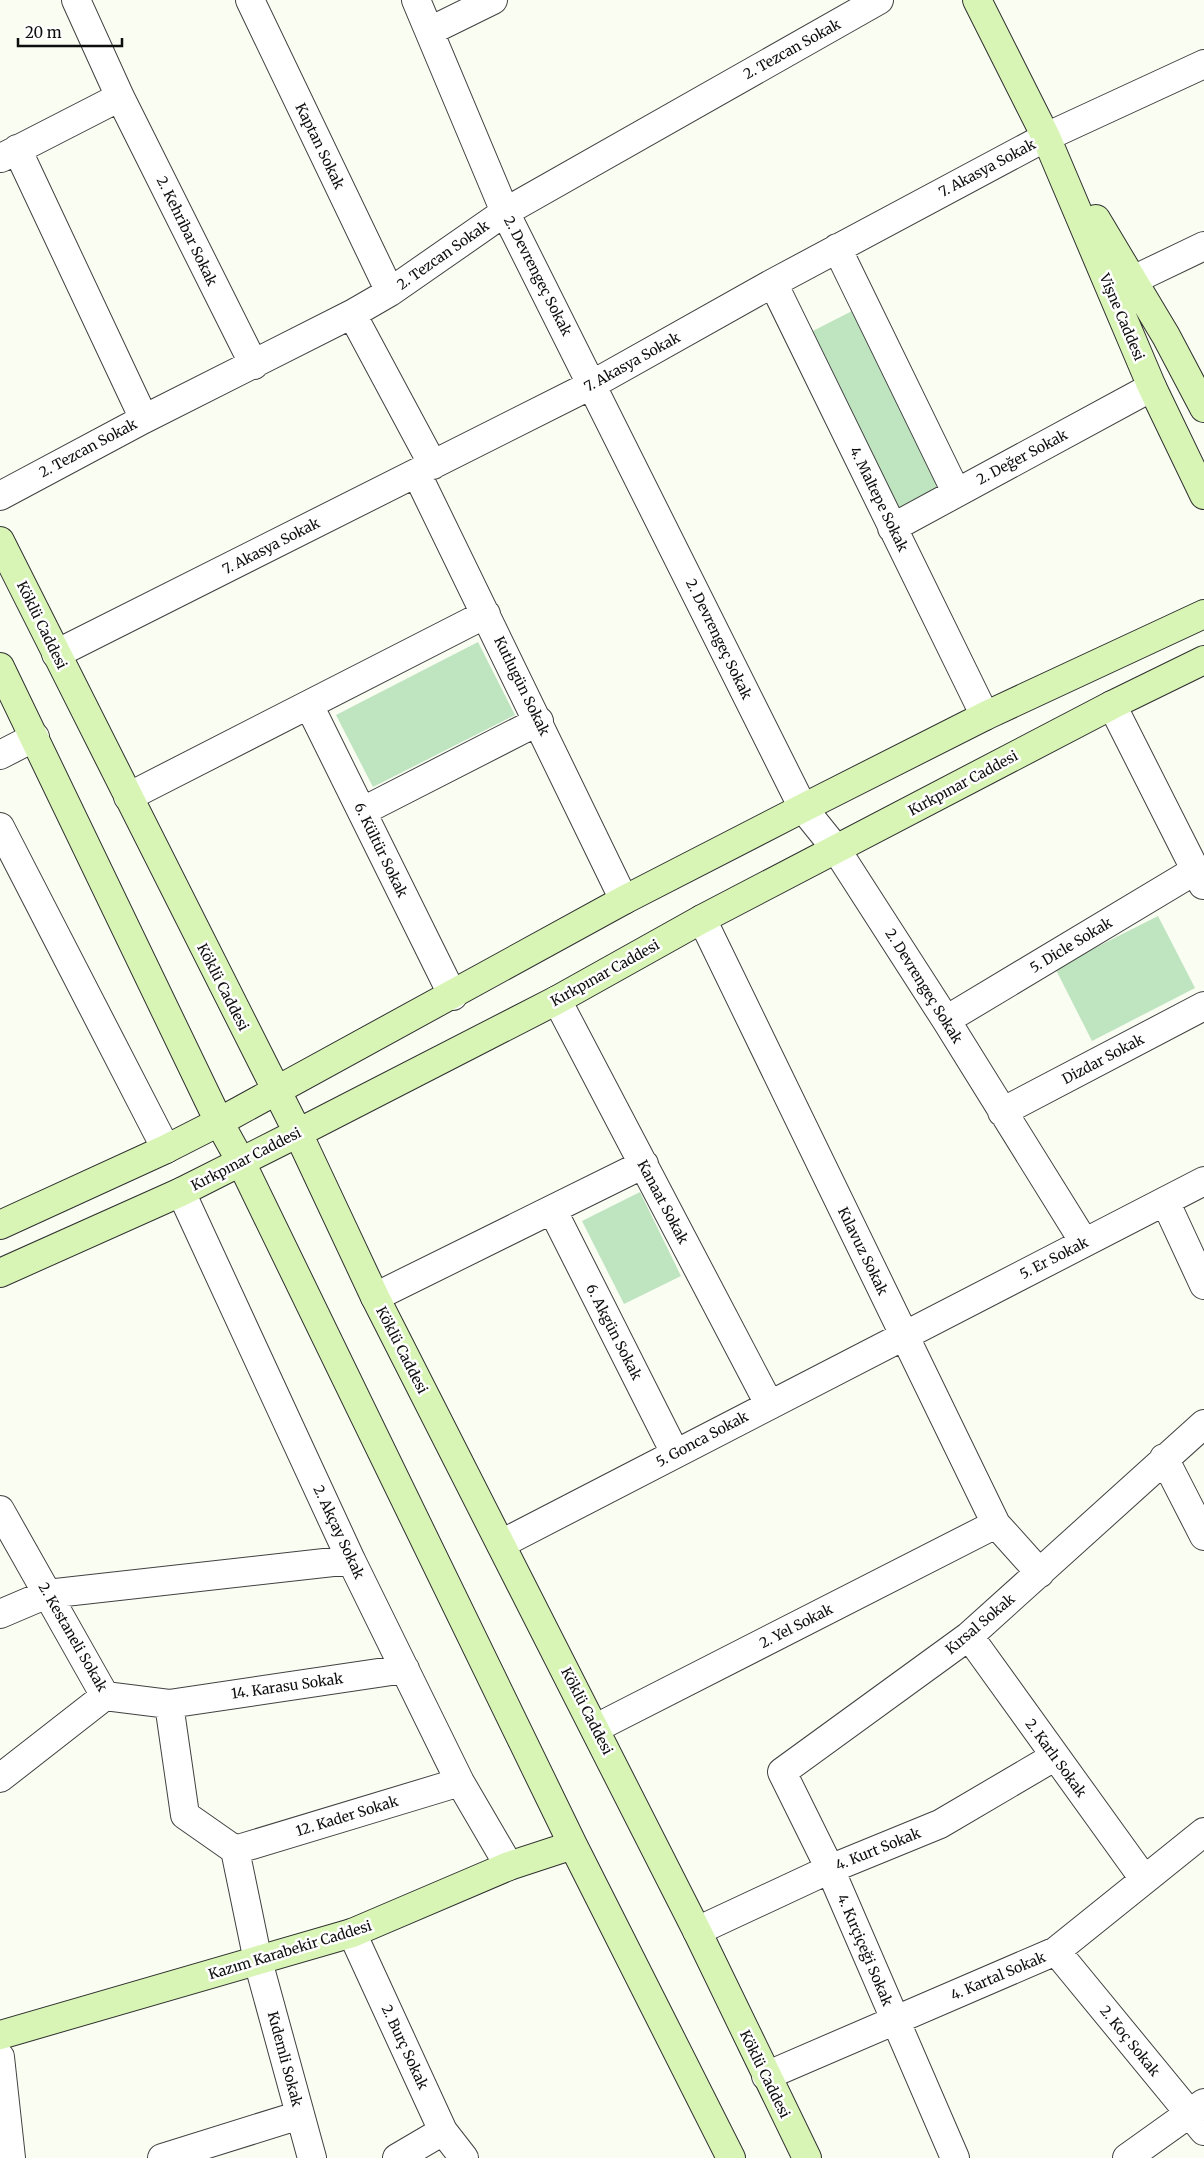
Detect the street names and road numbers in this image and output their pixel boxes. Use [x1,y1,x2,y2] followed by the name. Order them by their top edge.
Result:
[740,15,844,83] street label: 2. Tezcan Sokak
[291,100,349,192] street label: Kaptan Sokak
[936,135,1039,201] street label: 7. Akasya Sokak
[153,173,221,289] street label: 2. Kehribar Sokak
[500,213,576,339] street label: 2. Devrengeç Sokak
[393,216,493,293] street label: 2. Tezcan Sokak
[1095,270,1149,364] street label: Vişne Caddesi
[581,328,683,396] street label: 7. Akasya Sokak
[36,415,140,481] street label: 2. Tezcan Sokak
[973,425,1071,489] street label: 2. Değer Sokak
[846,444,912,555] street label: 4. Maltepe Sokak
[219,514,323,578] street label: 7. Akasya Sokak
[682,576,756,702] street label: 2. Devrengeç Sokak
[13,578,71,672] street label: Köklü Caddesi
[490,633,554,739] street label: Kutlugün Sokak
[905,746,1021,819] street label: Kırkpınar Caddesi
[350,800,412,900] street label: 6. Kültür Sokak
[1027,913,1116,977] street label: 5. Dicle Sokak
[881,925,967,1047] street label: 2. Devrengeç Sokak
[548,935,663,1010] street label: Kırkpınar Caddesi
[193,940,253,1034] street label: Köklü Caddesi
[1059,1030,1147,1088] street label: Dizdar Sokak
[188,1123,305,1195] street label: Kırkpınar Caddesi
[633,1157,693,1247] street label: Kanaat Sokak
[834,1204,892,1298] street label: Kılavuz Sokak
[1017,1233,1091,1283] street label: 5. Er Sokak
[582,1281,646,1383] street label: 6. Akgün Sokak
[372,1303,432,1397] street label: Köklü Caddesi
[653,1407,751,1471] street label: 5. Gonca Sokak
[309,1482,369,1582] street label: 2. Akçay Sokak
[34,1579,112,1695] street label: 2. Kestaneli Sokak
[942,1590,1018,1658] street label: Kırsal Sokak
[756,1600,836,1652] street label: 2. Yel Sokak
[557,1664,617,1758] street label: Köklü Caddesi
[230,1669,344,1703] street label: 14. Karasu Sokak
[1021,1715,1091,1801] street label: 2. Karlı Sokak
[294,1792,401,1840] street label: 12. Kader Sokak
[833,1824,923,1874] street label: 4. Kurt Sokak
[833,1891,897,2009] street label: 4. Kırçiçeği Sokak
[206,1916,374,1983] street label: Kazım Karabekir Caddesi
[948,1948,1048,2004] street label: 4. Kartal Sokak
[378,2002,433,2092] street label: 2. Burç Sokak
[1096,2002,1164,2080] street label: 2. Koç Sokak
[264,2009,306,2109] street label: Kıdemli Sokak
[736,2027,794,2121] street label: Köklü Caddesi

